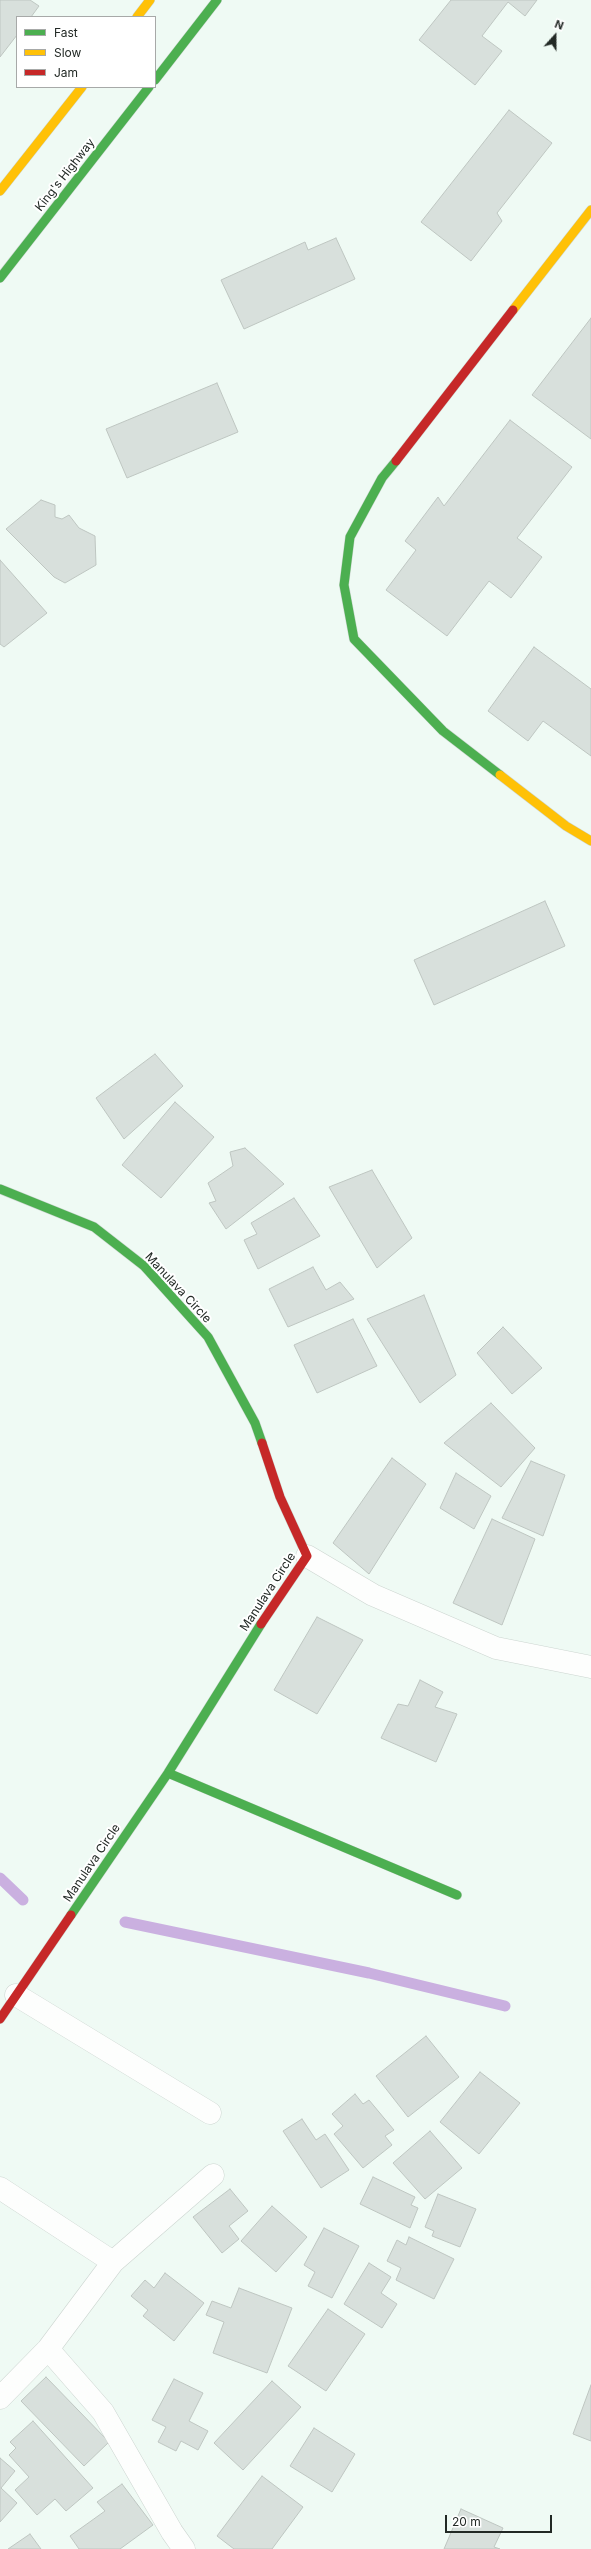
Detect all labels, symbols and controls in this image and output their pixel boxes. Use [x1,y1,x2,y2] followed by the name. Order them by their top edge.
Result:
[16,16,156,88] legend
[535,16,575,56] north arrow
[553,17,566,33] text: N
[54,25,78,40] text: Fast
[54,45,81,60] text: Slow
[54,65,78,80] text: Jam
[32,136,98,214] street label: King's Highway
[142,1250,214,1326] street label: Manulava Circle
[237,1550,299,1634] street label: Manulava Circle
[61,1821,123,1905] street label: Manulava Circle
[447,2507,554,2533] scale bar
[452,2514,481,2529] text: 20 m

